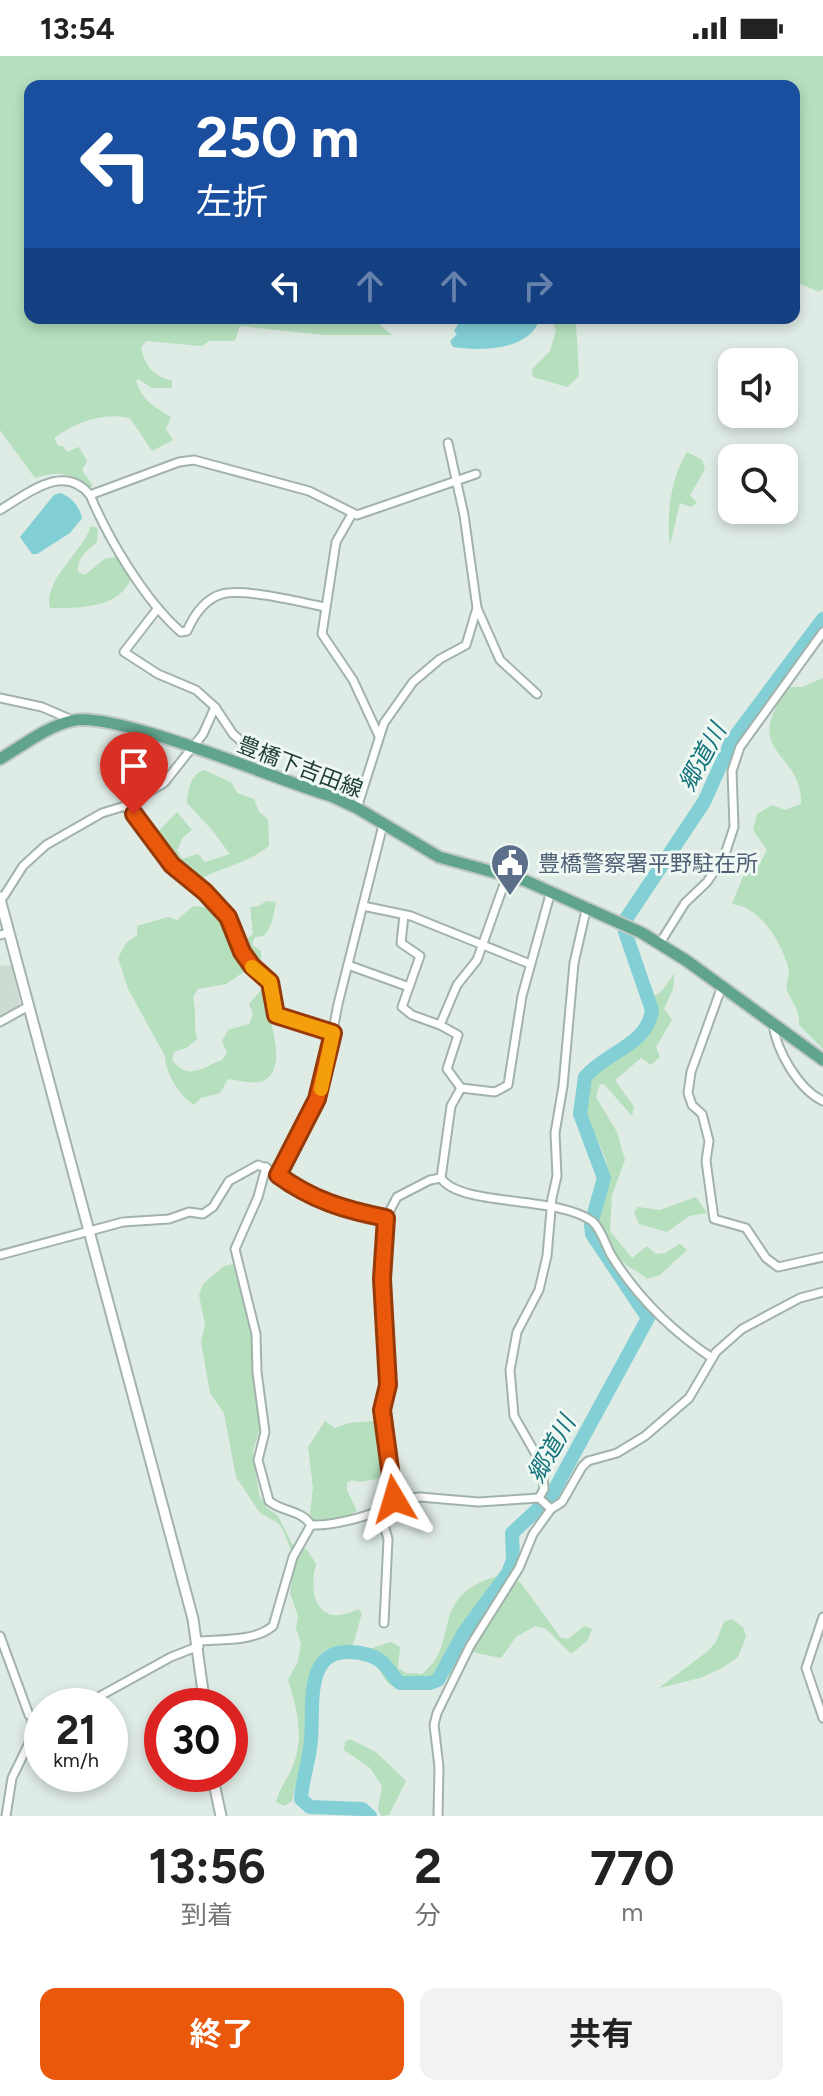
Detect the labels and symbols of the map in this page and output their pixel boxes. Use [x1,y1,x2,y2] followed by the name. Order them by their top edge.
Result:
[672,716,733,796] water label: 郷道川
[234,731,366,803] street label: 豊橋下吉田線
[100,732,168,814] pin
[489,842,531,897] public building icon: 豊橋警察署平野駐在所
[538,850,758,877] place label: 豊橋警察署平野駐在所
[521,1408,583,1488] water label: 郷道川
[352,1457,436,1541] position arrow
[144,1688,248,1792] speed limit sign: 30

